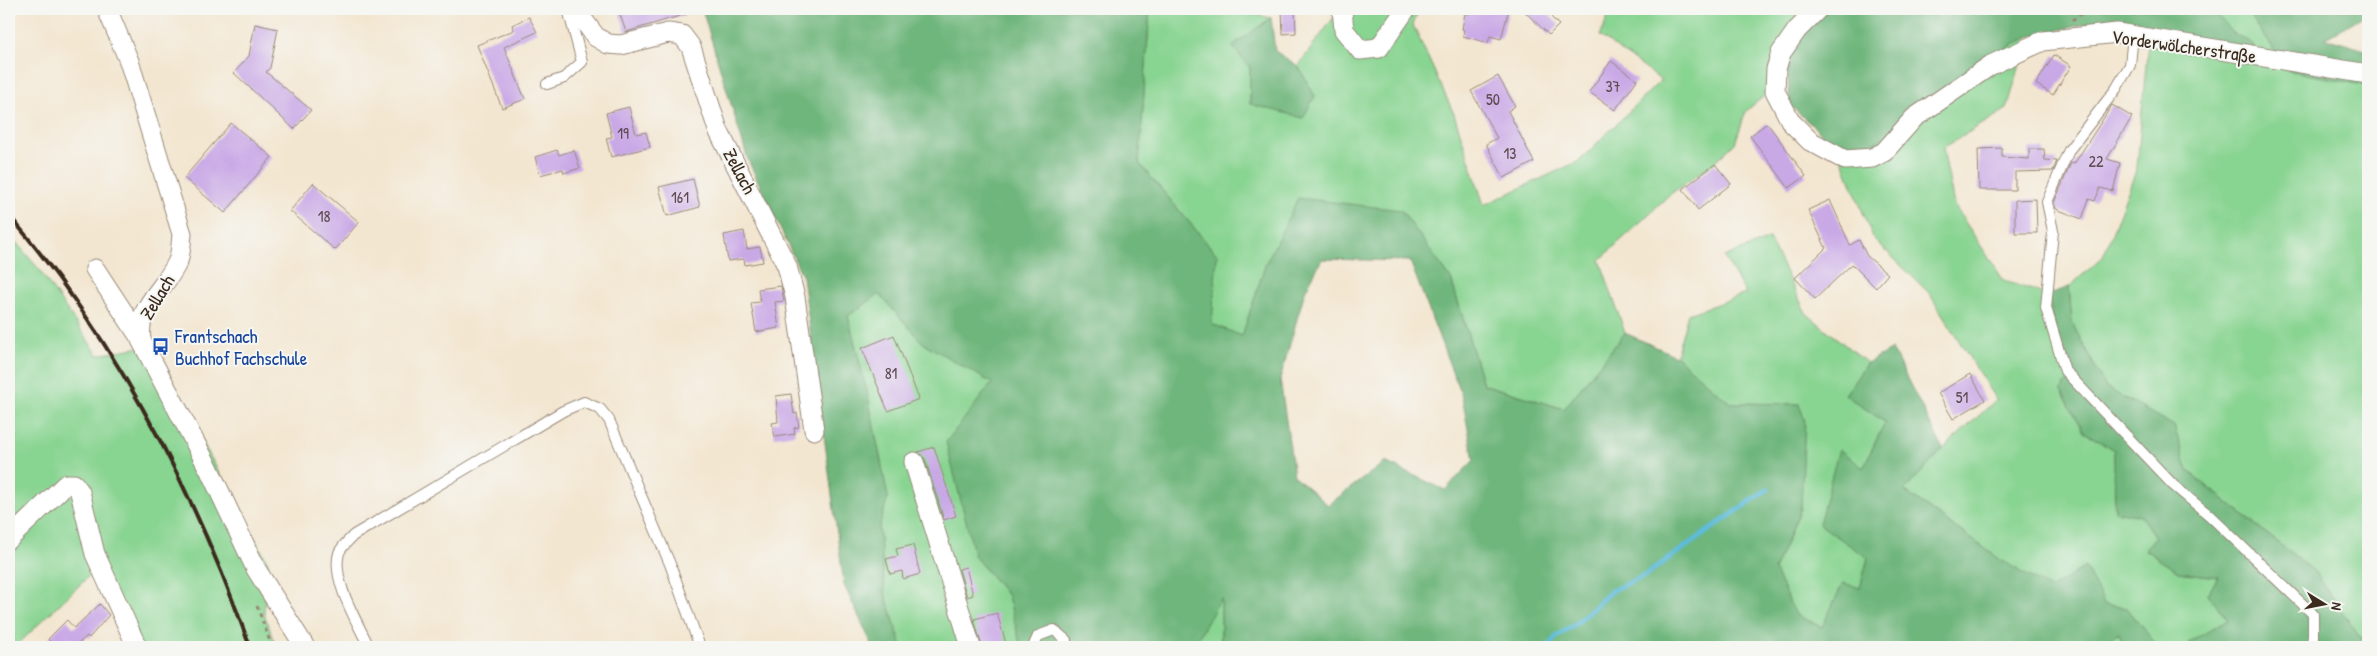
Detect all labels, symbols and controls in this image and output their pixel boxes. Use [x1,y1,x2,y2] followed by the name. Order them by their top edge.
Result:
[2110,23,2258,69] street label: Vorderwölcherstraße
[1605,75,1621,97] house number: 37
[1486,88,1500,110] house number: 50
[617,122,629,144] house number: 19
[1504,142,1516,164] house number: 13
[717,144,763,198] street label: Zellach
[2089,150,2104,172] house number: 22
[671,186,689,208] house number: 161
[318,205,330,227] house number: 18
[133,270,181,324] street label: Zellach
[174,323,308,371] place label: Frantschach Buchhof Fachschule
[151,337,171,357] bus stop icon: Frantschach Buchhof Fachschule
[885,362,898,384] house number: 81
[1956,386,1968,408] house number: 51
[2300,578,2350,628] north arrow
[2327,601,2347,612] text: N

